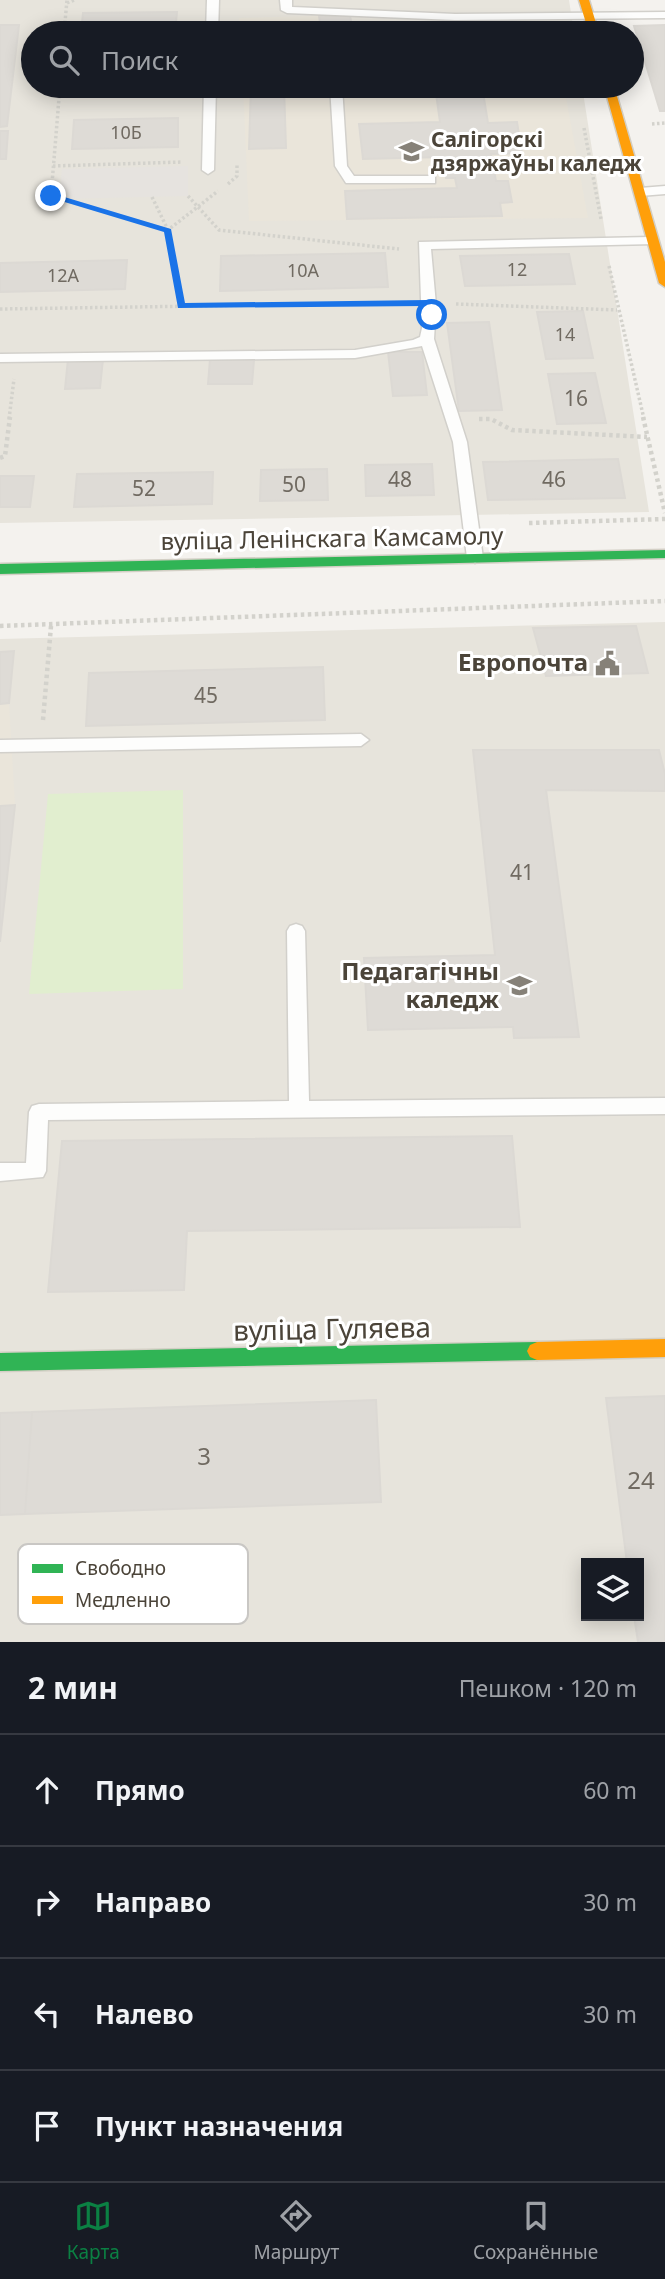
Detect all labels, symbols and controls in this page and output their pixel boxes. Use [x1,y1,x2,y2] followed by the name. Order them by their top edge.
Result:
[21,21,644,98] search box
[45,41,83,79] icon: search
[101,42,178,78] text: Поиск
[110,120,142,144] house number: 10Б
[431,125,643,177] place label: Салігорскі дзяржаўны каледж
[397,138,425,166] school or university icon: Салігорскі дзяржаўны каледж
[35,180,66,211] route end
[507,257,527,281] house number: 12
[287,258,320,282] house number: 10А
[47,263,80,287] house number: 12А
[416,299,447,330] route start
[555,322,575,346] house number: 14
[564,384,588,412] house number: 16
[388,465,412,493] house number: 48
[542,465,566,493] house number: 46
[282,470,306,498] house number: 50
[132,474,156,502] house number: 52
[160,518,504,557] street label: вуліца Ленінскага Камсамолу
[458,645,588,678] place label: Европочта
[594,649,622,677] public building icon: Европочта
[194,681,218,709] house number: 45
[510,858,534,886] house number: 41
[341,954,499,1015] place label: Педагагічны каледж
[505,972,533,1000] school or university icon: Педагагічны каледж
[233,1307,431,1349] street label: вуліца Гуляева
[197,1439,211,1472] house number: 3
[627,1463,655,1496] house number: 24
[18,1544,248,1624] legend
[75,1555,166,1581] text: Свободно
[581,1558,644,1621] map controls
[581,1558,644,1621] button: layers
[75,1587,171,1613] text: Медленно
[28,1667,118,1708] text: 2 мин
[459,1672,637,1704] text: Пешком · 120 m
[28,1771,66,1809] icon: ahead
[95,1772,185,1808] text: Прямо
[583,1774,637,1806] text: 60 m
[28,1883,66,1921] icon: right
[95,1884,211,1920] text: Направо
[583,1886,637,1918] text: 30 m
[28,1995,66,2033] icon: left
[95,1996,194,2032] text: Налево
[583,1998,637,2030] text: 30 m
[28,2107,66,2145] icon: arrive
[95,2108,343,2144] text: Пункт назначения
[67,2197,120,2265] tab: Карта
[253,2197,339,2265] tab: Маршрут
[473,2197,598,2265] tab: Сохранённые

